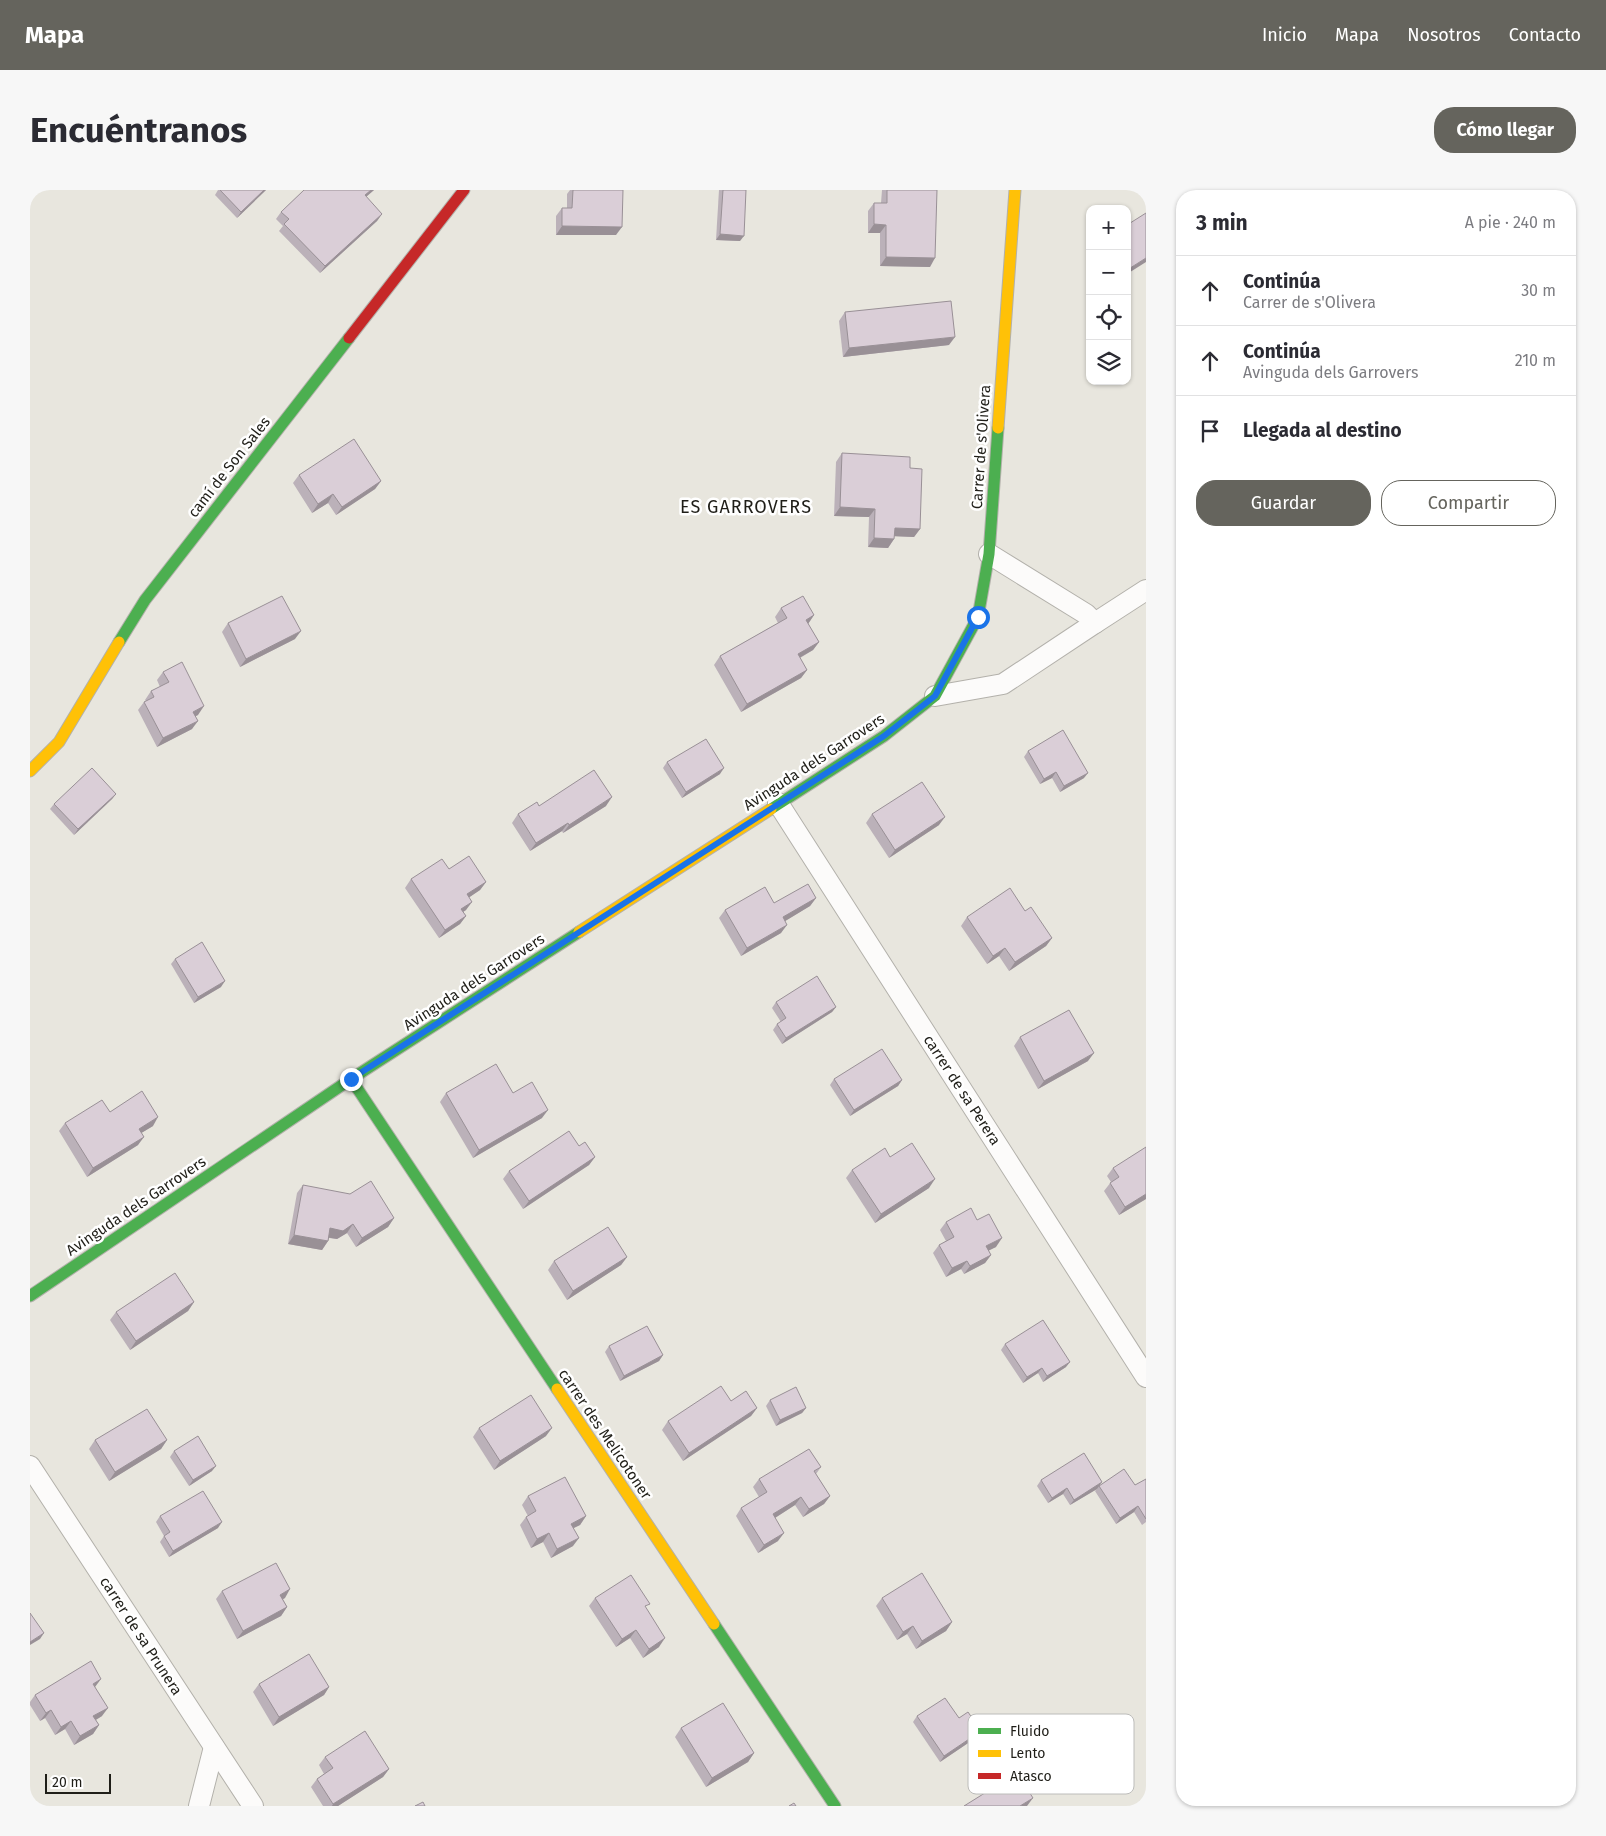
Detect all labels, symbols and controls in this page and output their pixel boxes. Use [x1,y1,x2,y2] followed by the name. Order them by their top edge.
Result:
[25,21,84,49] text: Mapa
[1262,24,1307,46] text: Inicio
[1335,24,1379,46] text: Mapa
[1407,24,1481,46] text: Nosotros
[1509,24,1581,46] text: Contacto
[1434,107,1576,153] button: Cómo llegar
[30,109,247,151] text: Encuéntranos
[1086,205,1131,385] map controls
[1086,205,1131,250] button: +
[1196,210,1248,236] text: 3 min
[1465,213,1556,232] text: A pie · 240 m
[1086,250,1131,295] button: −
[1243,270,1321,293] text: Continúa
[1196,277,1224,305] icon: ahead
[1521,281,1556,300] text: 30 m
[1243,293,1376,312] text: Carrer de s'Olivera
[1086,295,1131,340] button: locate
[1086,340,1131,385] button: layers
[1243,340,1321,363] text: Continúa
[1196,347,1224,375] icon: ahead
[1515,351,1556,370] text: 210 m
[1243,363,1419,382] text: Avinguda dels Garrovers
[968,384,994,510] street label: Carrer de s'Olivera
[184,413,274,521] street label: camí de Son Sales
[1196,417,1224,445] icon: arrive
[1243,419,1402,442] text: Llegada al destino
[1196,480,1371,526] button: Guardar
[1381,480,1556,526] button: Compartir
[680,496,812,518] district label: ES GARROVERS
[967,606,990,629] route start
[740,710,888,814] street label: Avinguda dels Garrovers
[400,930,548,1034] street label: Avinguda dels Garrovers
[920,1032,1004,1148] street label: carrer de sa Perera
[340,1068,363,1091] route end
[63,1153,209,1259] street label: Avinguda dels Garrovers
[555,1365,655,1503] street label: carrer des Melicotoner
[96,1573,186,1699] street label: carrer de sa Prunera
[968,1714,1134,1794] legend
[1010,1723,1049,1740] text: Fluido
[1010,1745,1045,1762] text: Lento
[1010,1768,1052,1785] text: Atasco
[45,1771,111,1794] scale bar
[52,1774,82,1791] text: 20 m

